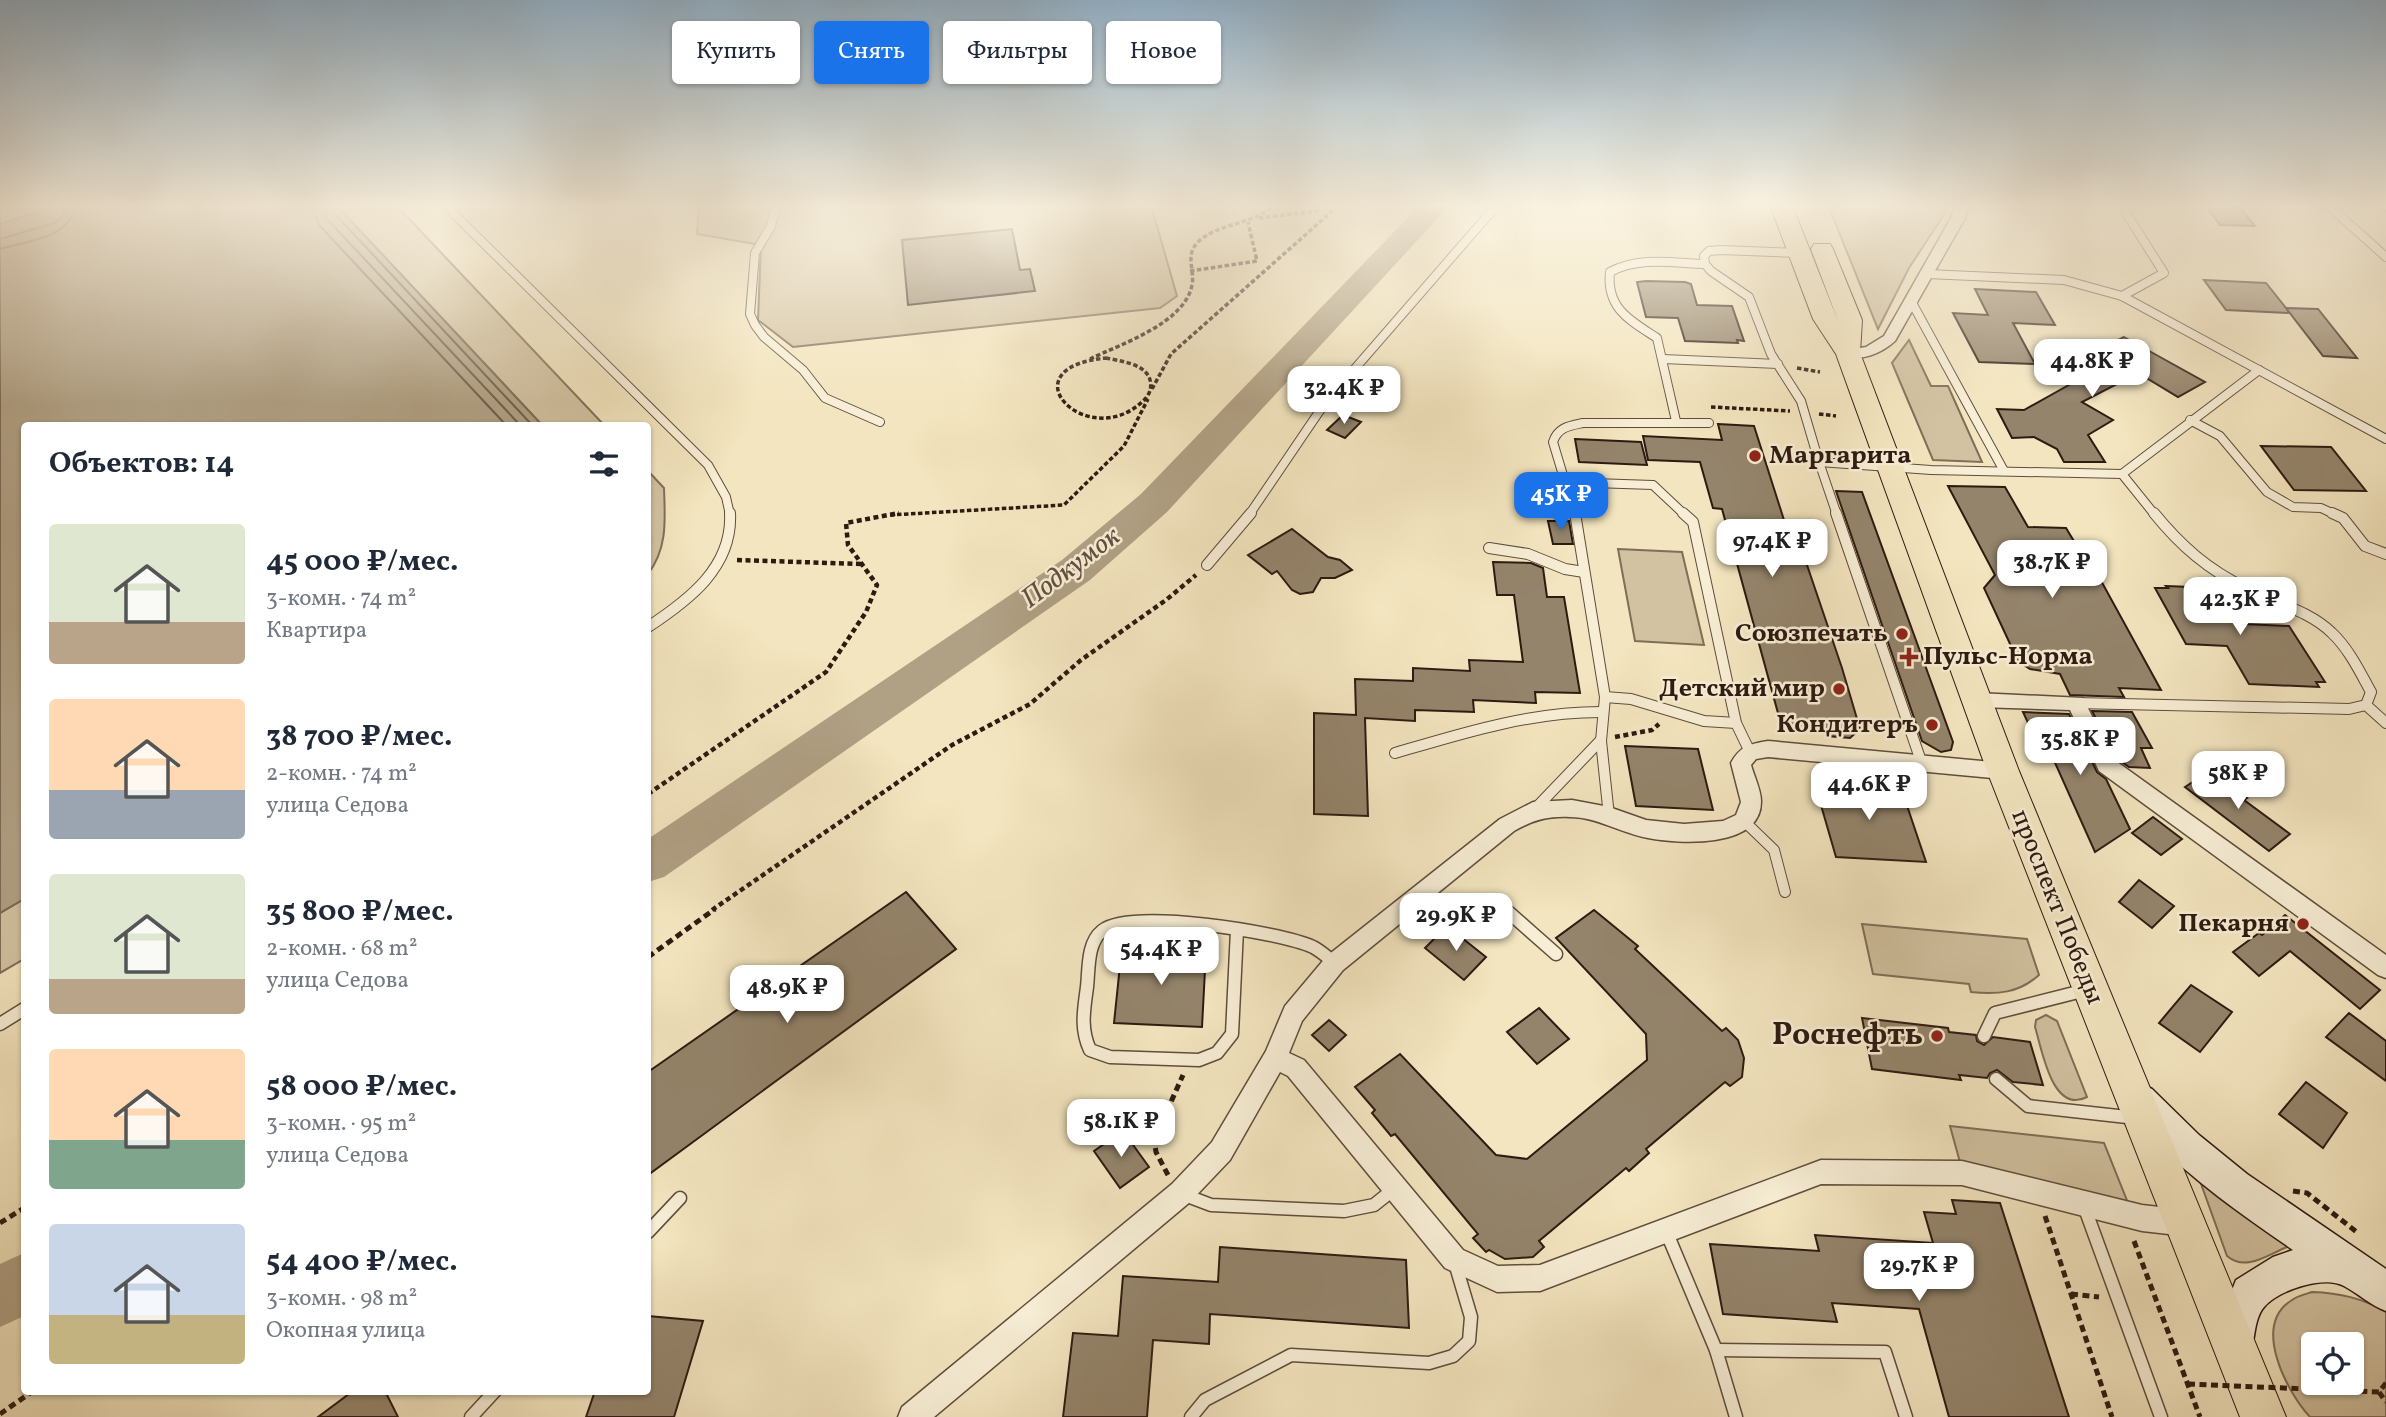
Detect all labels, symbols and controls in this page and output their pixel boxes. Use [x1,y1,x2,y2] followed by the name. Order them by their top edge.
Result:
[672,21,800,84] chip: Купить
[814,21,929,84] chip: Снять
[943,21,1092,84] chip: Фильтры
[1106,21,1221,84] chip: Новое
[2027,340,2157,399] pin: 44.8K ₽
[2050,346,2134,378] text: 44.8K ₽
[1279,366,1409,426] pin: 32.4K ₽
[1303,373,1385,405] text: 32.4K ₽
[1769,438,1912,474] place label: Маргарита
[49,443,234,485] text: Объектов: 14
[585,445,623,483] icon: filters
[1747,448,1763,464] marker: Маргарита
[1512,472,1610,532] pin: 45K ₽
[1530,479,1592,511] text: 45K ₽
[1013,517,1129,618] water label: Подкумок
[1707,520,1837,579] pin: 97.4K ₽
[1733,526,1811,558] text: 97.4K ₽
[1987,540,2117,600] pin: 38.7K ₽
[266,541,459,583] text: 45 000 ₽/мес.
[2013,547,2091,579] text: 38.7K ₽
[105,552,189,636] icon: home
[2175,578,2305,637] pin: 42.3K ₽
[266,583,416,615] text: 3-комн. · 74 m²
[2200,584,2280,616] text: 42.3K ₽
[266,615,367,647] text: Квартира
[1735,616,1888,652] place label: Союзпечать
[1894,626,1910,642] marker: Союзпечать
[1923,639,2093,675] place label: Пульс-Норма
[1901,649,1917,665] marker: Пульс-Норма
[1659,671,1825,707] place label: Детский мир
[1831,681,1847,697] marker: Детский мир
[1776,707,1918,743] place label: Кондитеръ
[266,716,453,758] text: 38 700 ₽/мес.
[1924,717,1940,733] marker: Кондитеръ
[2015,718,2145,777] pin: 35.8K ₽
[2041,724,2119,756] text: 35.8K ₽
[105,727,189,811] icon: home
[2189,752,2287,811] pin: 58K ₽
[266,758,417,790] text: 2-комн. · 74 m²
[2208,758,2268,790] text: 58K ₽
[1804,762,1934,822] pin: 44.6K ₽
[1827,769,1911,801] text: 44.6K ₽
[266,790,409,822] text: улица Седова
[2001,804,2113,1010] street label: проспект Победы
[266,891,454,933] text: 35 800 ₽/мес.
[1391,894,1521,953] pin: 29.9K ₽
[1416,900,1496,932] text: 29.9K ₽
[105,902,189,986] icon: home
[2178,906,2289,942] place label: Пекарня
[2295,916,2311,932] marker: Пекарня
[1096,928,1226,987] pin: 54.4K ₽
[266,933,417,965] text: 2-комн. · 68 m²
[1120,934,1202,966] text: 54.4K ₽
[266,965,409,997] text: улица Седова
[722,965,852,1025] pin: 48.9K ₽
[746,972,828,1004] text: 48.9K ₽
[1772,1014,1923,1058] place label: Роснефть
[1929,1028,1945,1044] marker: Роснефть
[266,1066,457,1108] text: 58 000 ₽/мес.
[105,1077,189,1161] icon: home
[1056,1100,1186,1159] pin: 58.1K ₽
[1083,1106,1159,1138] text: 58.1K ₽
[266,1108,416,1140] text: 3-комн. · 95 m²
[266,1140,409,1172] text: улица Седова
[266,1241,458,1283] text: 54 400 ₽/мес.
[1854,1244,1984,1303] pin: 29.7K ₽
[1880,1250,1958,1282] text: 29.7K ₽
[105,1252,189,1336] icon: home
[266,1283,417,1315] text: 3-комн. · 98 m²
[266,1315,426,1347] text: Окопная улица
[2301,1332,2364,1395] map controls
[2301,1332,2364,1395] button: locate

